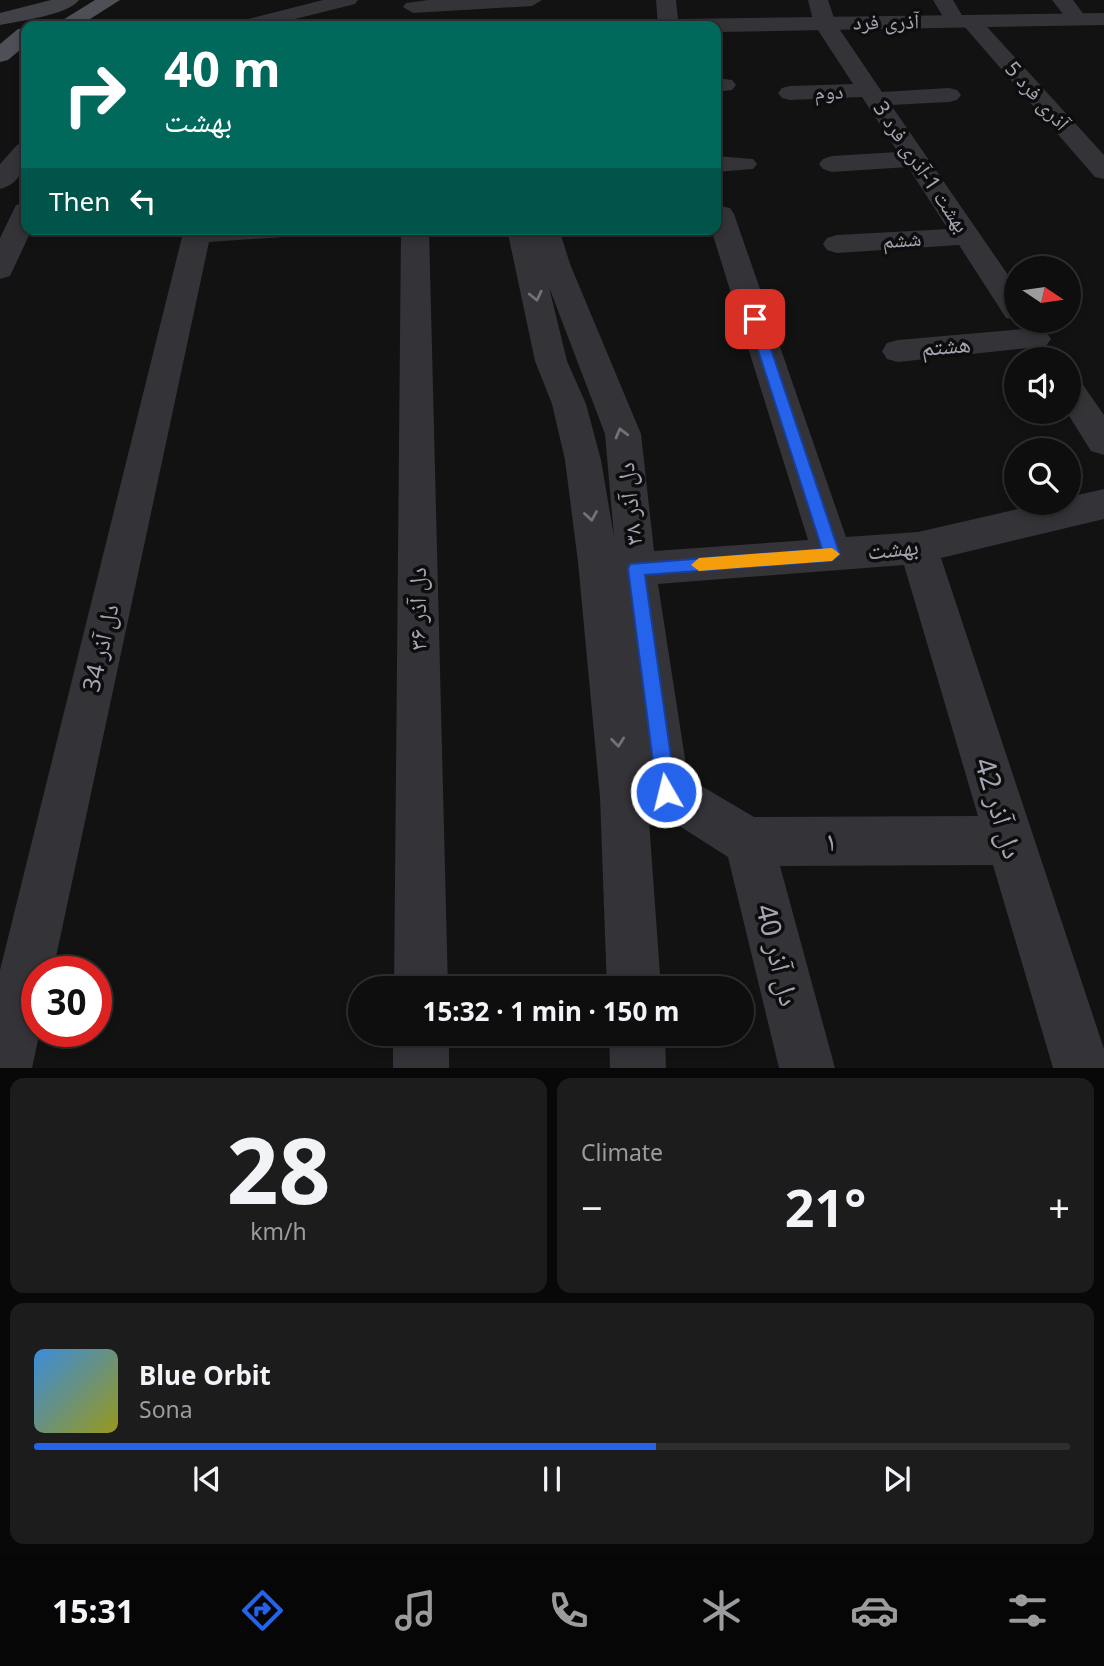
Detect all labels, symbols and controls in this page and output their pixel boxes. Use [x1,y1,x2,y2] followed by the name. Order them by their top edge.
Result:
[853,6,920,36] street label: آذری فرد
[164,35,281,101] text: 40 m
[49,49,140,140] icon: right
[999,55,1077,136] street label: آذری فرد 5
[814,77,844,106] street label: دوم
[867,95,976,238] street label: بهشت 1-آذری فرد 3
[164,98,232,141] text: بهشت
[124,182,162,220] icon: left
[49,183,110,219] text: Then
[882,224,922,255] street label: ششم
[1004,256,1082,332] north arrow
[1004,256,1081,515] map controls
[725,289,785,349] pin
[528,290,542,302] one-way arrow
[736,300,774,338] icon: arrive
[920,326,972,364] street label: هشتم
[1004,347,1081,424] button: sound
[614,427,629,439] one-way arrow
[1004,438,1081,515] button: search
[608,461,649,547] street label: دل آذر ۳۸
[583,510,598,522] one-way arrow
[866,528,920,567] street label: بهشت
[400,567,433,651] street label: دل آذر ۳۶
[73,601,126,695] street label: دل آذر 34
[610,736,625,747] one-way arrow
[967,752,1033,863] street label: دل آذر 42
[629,755,703,829] position arrow
[825,821,837,859] street label: ۱
[748,900,810,1010] street label: دل آذر 40
[21,956,112,1047] speed limit sign: 30
[423,993,679,1029] text: 15:32 · 1 min · 150 m
[226,1107,331,1231] text: 28
[581,1136,663,1168] text: Climate
[785,1171,866,1242] text: 21°
[581,1181,603,1233] text: −
[1048,1181,1070,1233] text: +
[250,1215,307,1247] text: km/h
[139,1357,271,1393] text: Blue Orbit
[139,1393,193,1425] text: Sona
[188,1460,226,1498] icon: previous
[533,1460,571,1498] icon: pause
[878,1460,916,1498] icon: next
[238,1586,287,1635] icon: directions
[391,1586,440,1635] icon: music
[544,1586,593,1635] icon: phone
[697,1586,746,1635] icon: climate
[850,1586,899,1635] icon: car
[1003,1586,1052,1635] icon: filters
[52,1589,134,1632] text: 15:31

